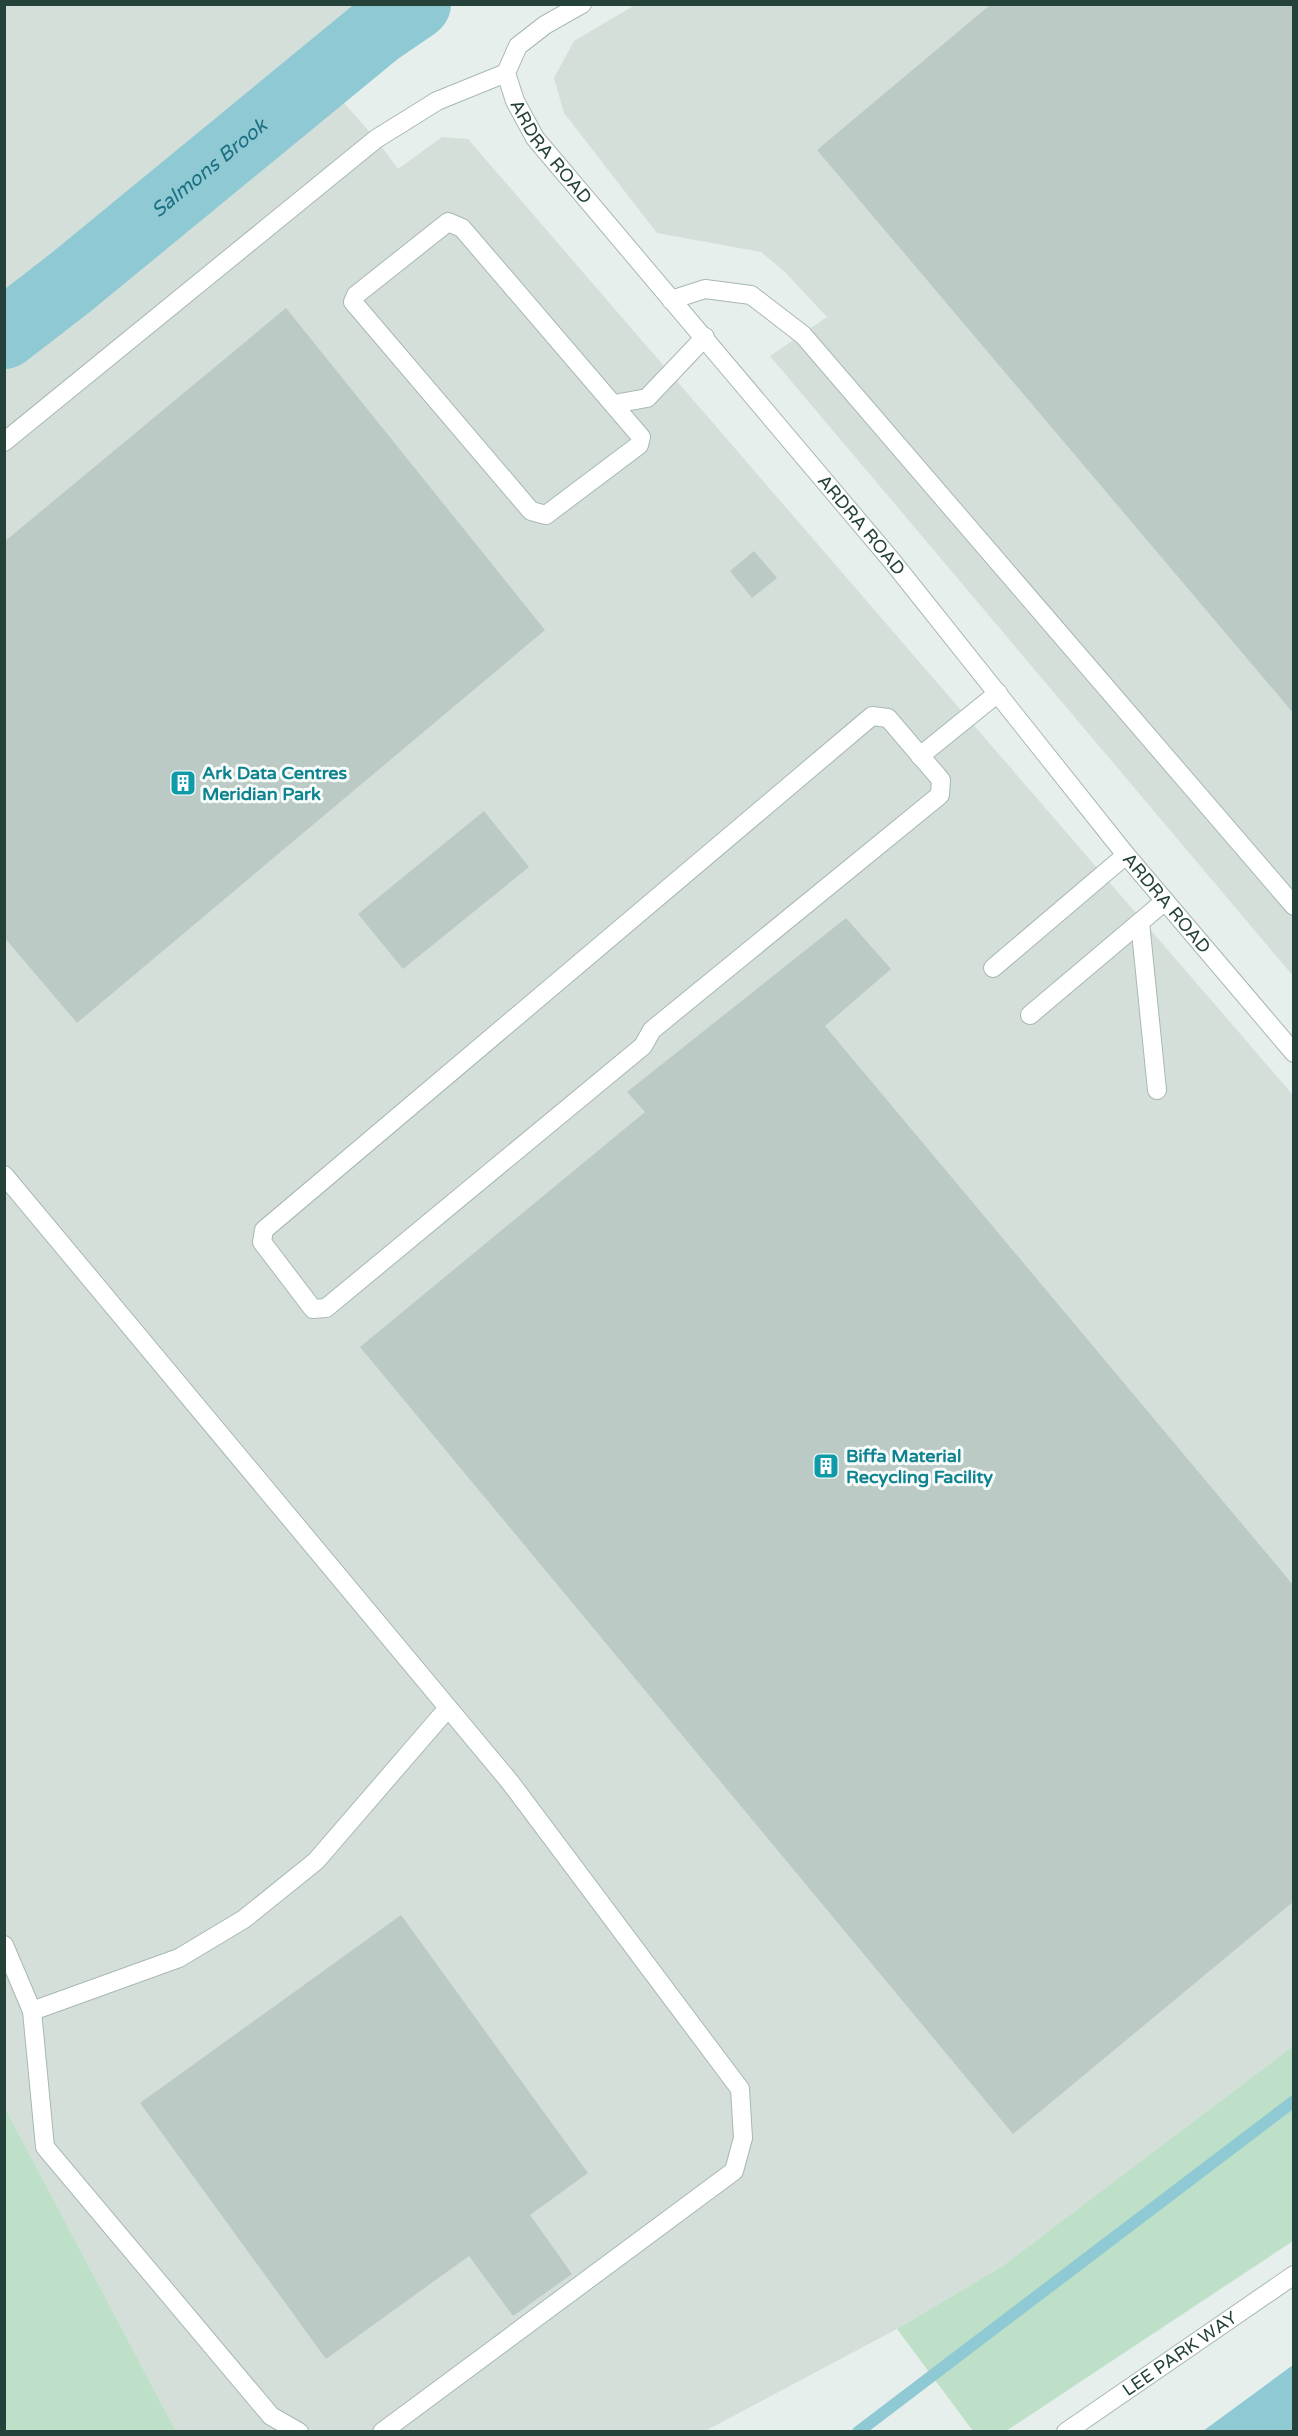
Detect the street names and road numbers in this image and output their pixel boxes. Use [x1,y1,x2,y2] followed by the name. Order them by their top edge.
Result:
[505,96,597,208] street label: ARDRA ROAD
[813,470,910,580] street label: ARDRA ROAD
[1118,848,1216,958] street label: ARDRA ROAD
[1118,2306,1242,2401] street label: LEE PARK WAY

